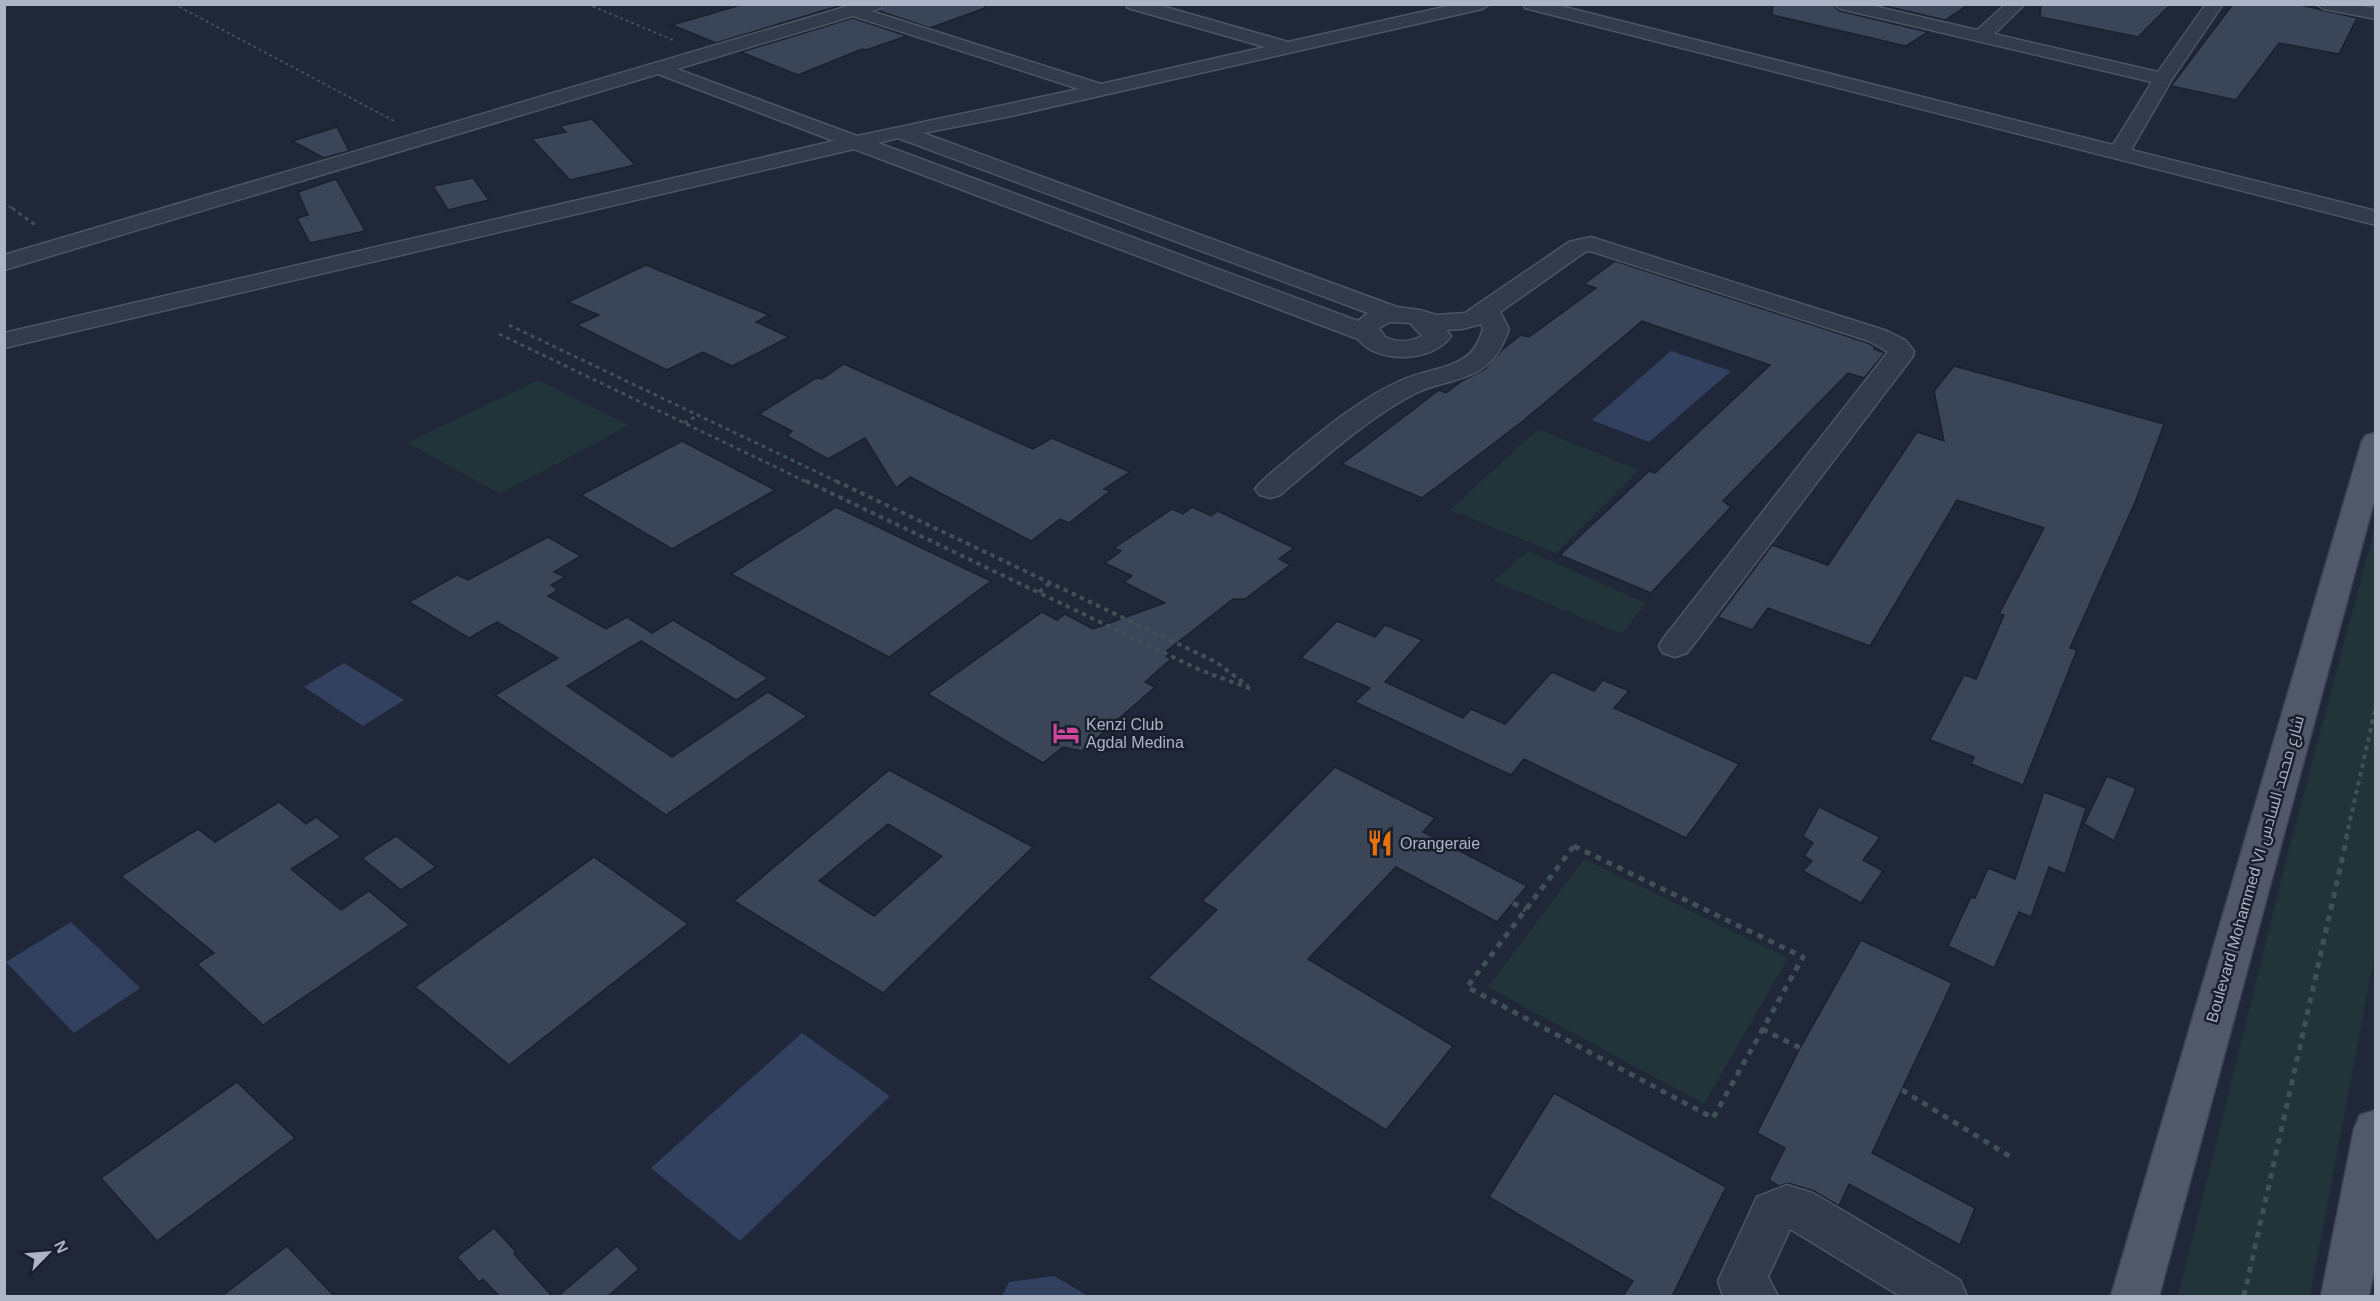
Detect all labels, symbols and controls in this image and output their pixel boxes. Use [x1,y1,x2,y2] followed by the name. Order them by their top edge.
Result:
[2203,714,2310,1025] street label: Boulevard Mohammed VI شارع محمد السادس
[1086,716,1184,751] place label: Kenzi Club Agdal Medina
[1051,718,1081,748] hotel icon: Kenzi Club Agdal Medina
[1365,828,1395,858] restaurant icon: Orangeraie
[1400,835,1480,852] place label: Orangeraie
[18,1223,78,1283] north arrow
[51,1238,71,1256] text: N

